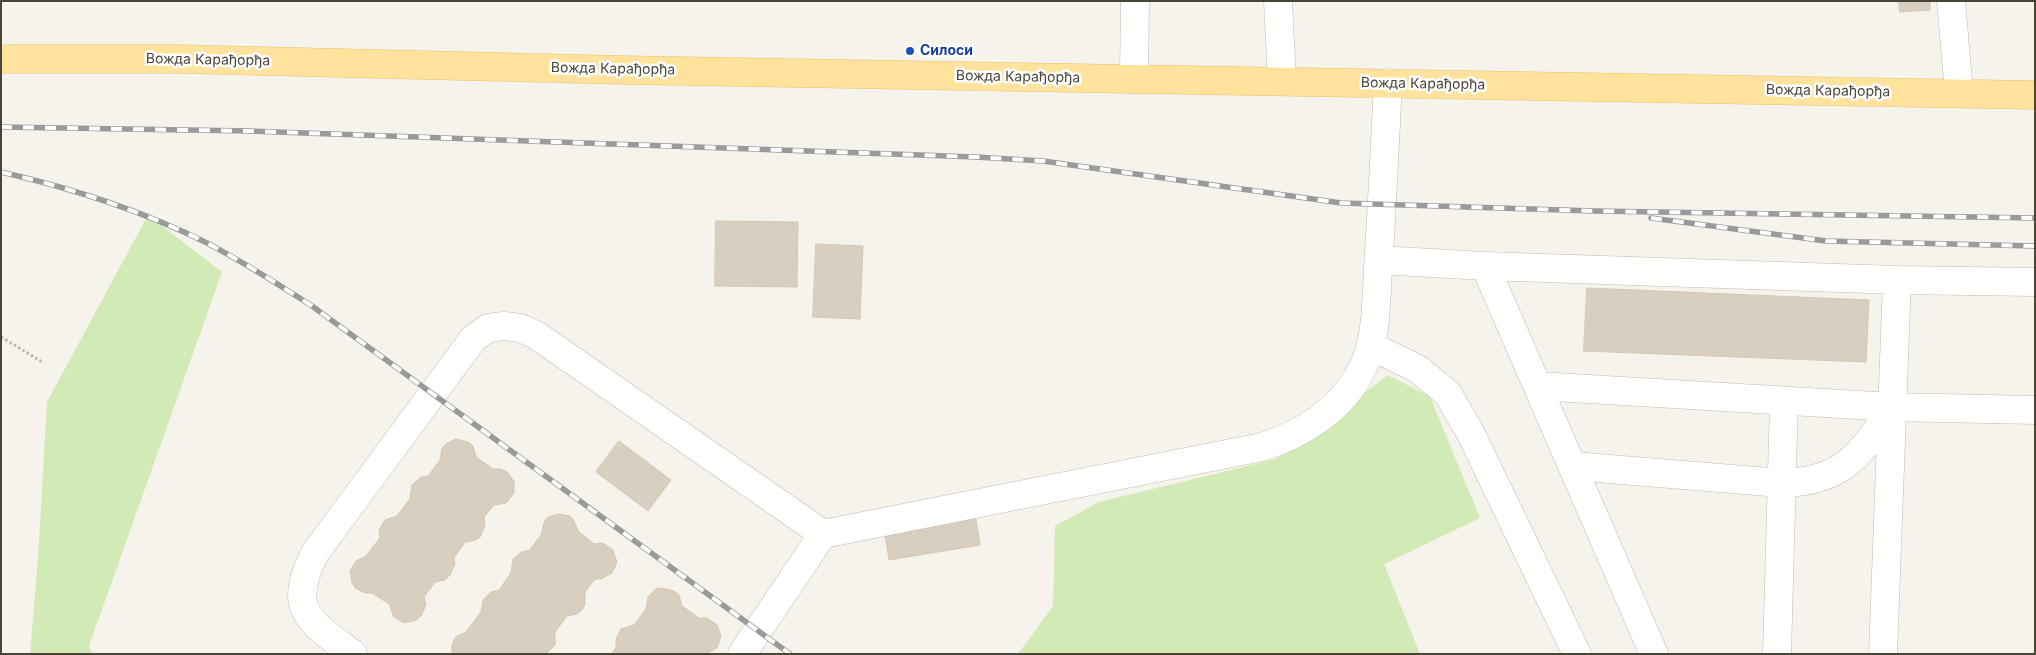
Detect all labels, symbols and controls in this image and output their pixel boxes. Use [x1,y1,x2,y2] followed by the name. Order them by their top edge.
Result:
[920,43,973,59] place label: Силоси
[904,45,916,57] marker: Силоси
[146,51,270,69] street label: Вожда Карађорђа
[551,60,675,78] street label: Вожда Карађорђа
[956,68,1080,86] street label: Вожда Карађорђа
[1361,75,1485,93] street label: Вожда Карађорђа
[1766,82,1890,100] street label: Вожда Карађорђа

